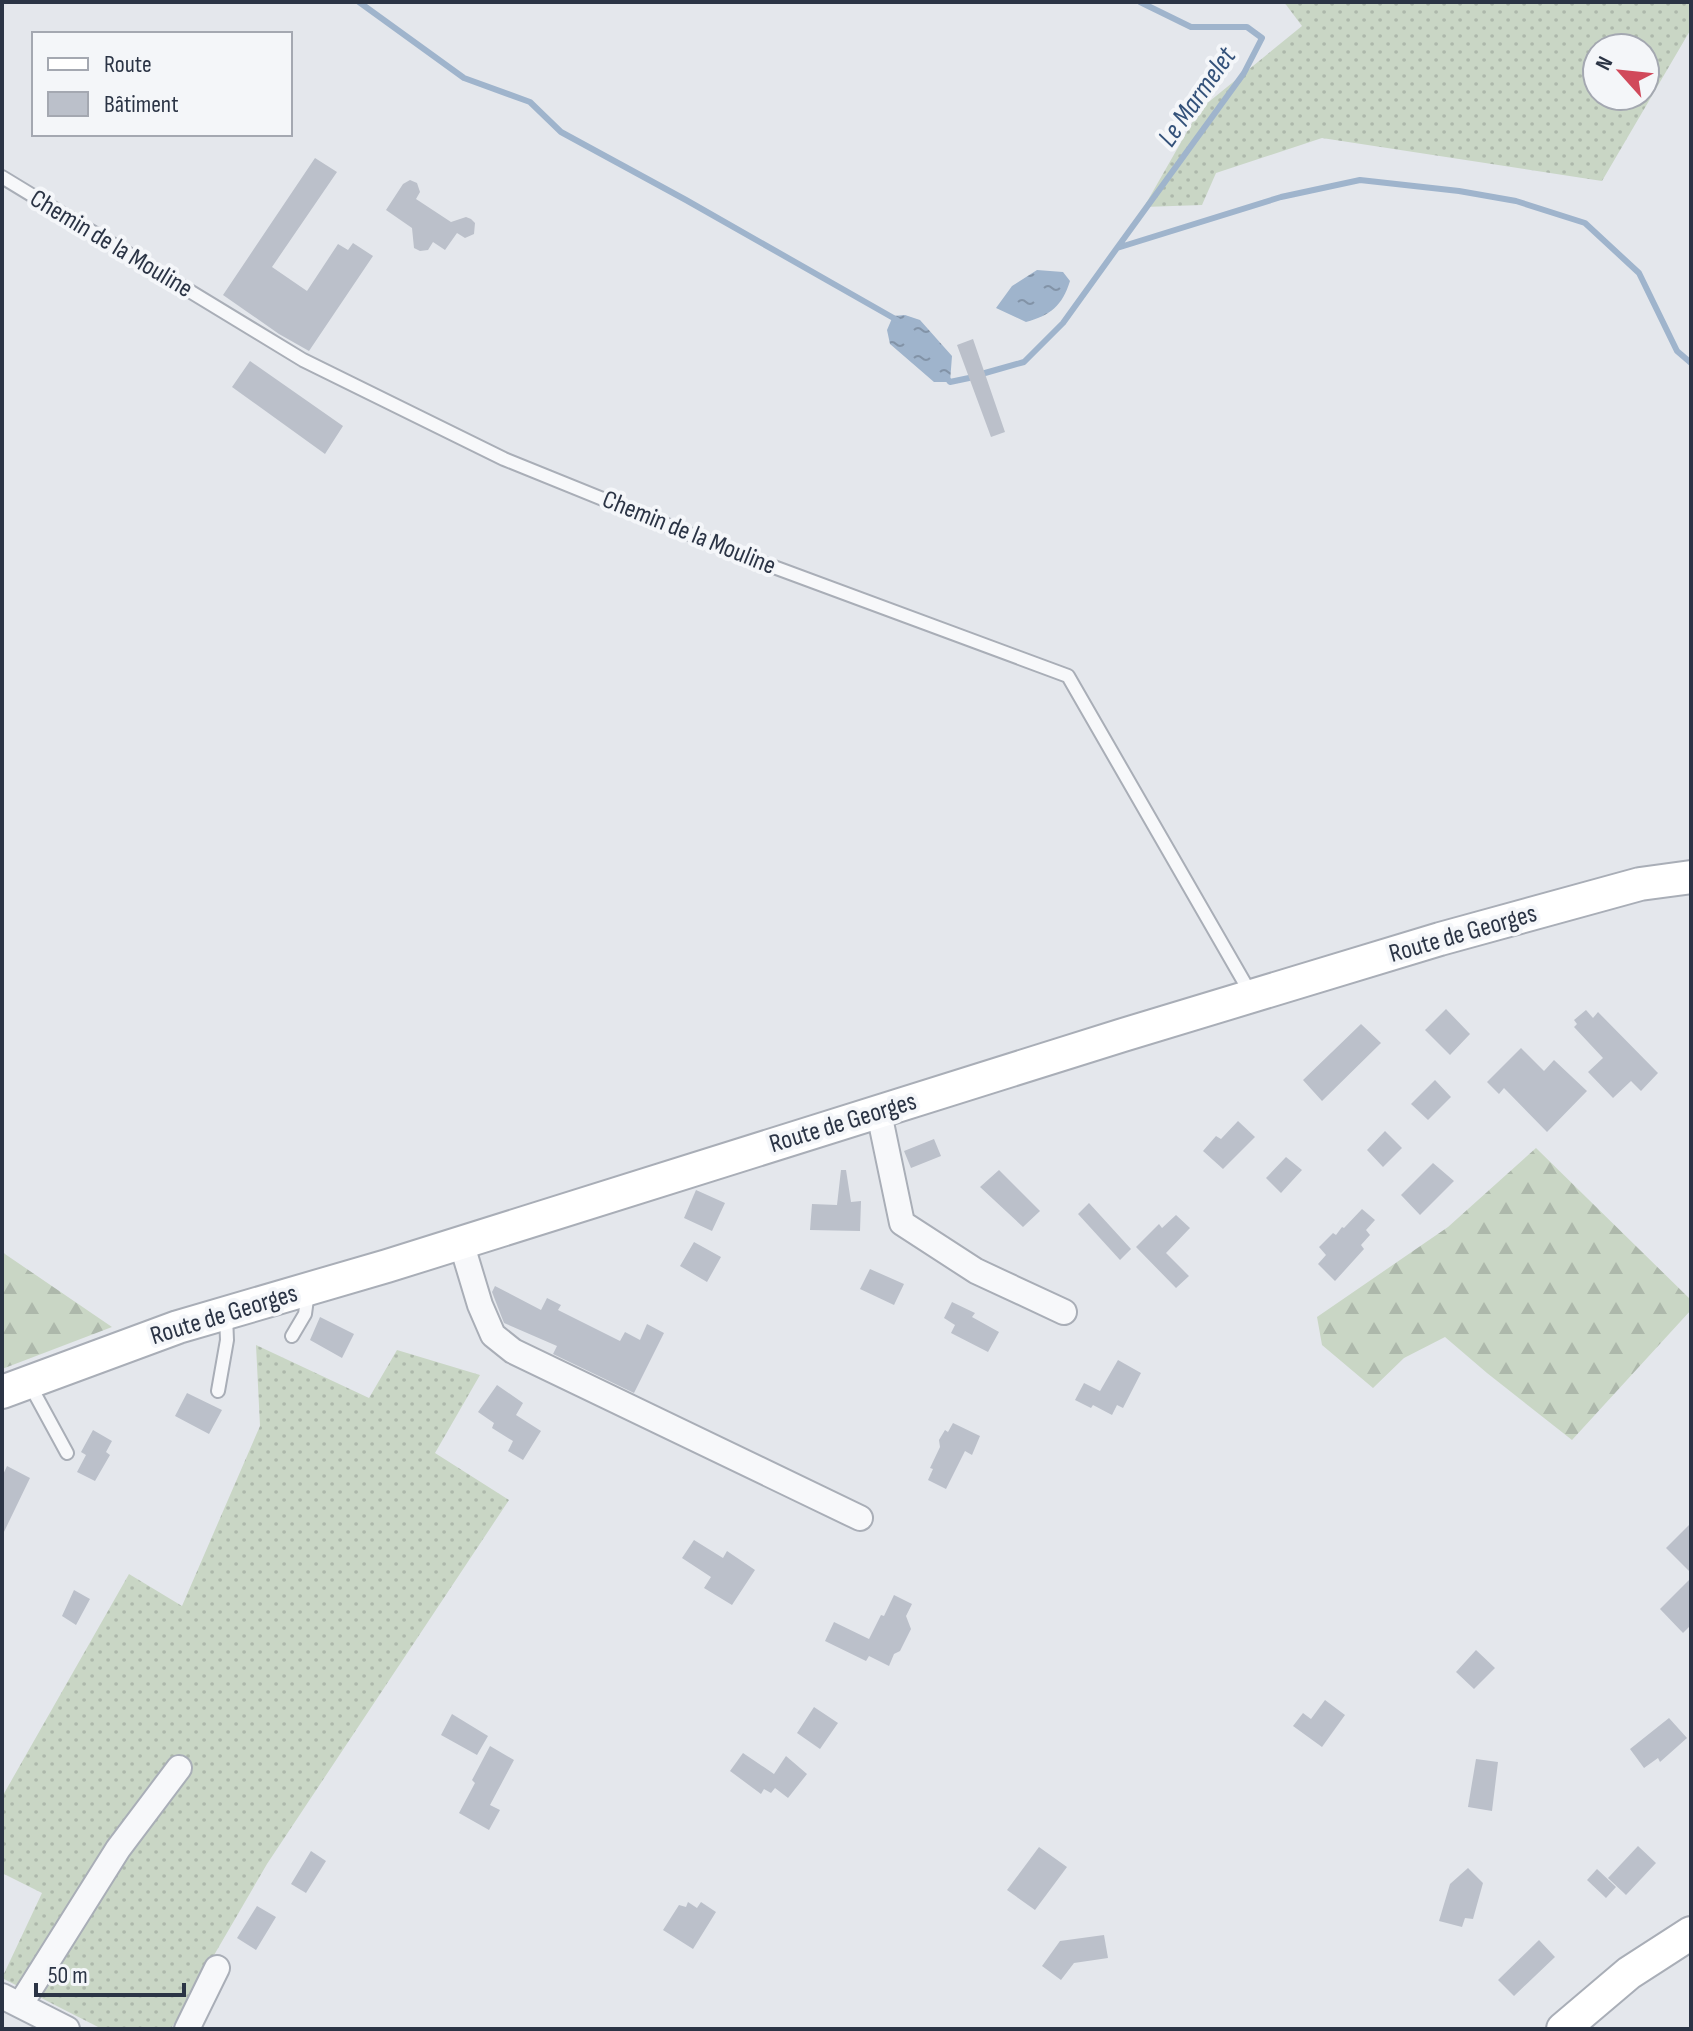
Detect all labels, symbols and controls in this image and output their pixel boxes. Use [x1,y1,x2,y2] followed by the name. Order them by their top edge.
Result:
[32,32,292,136] legend
[1581,32,1661,112] north arrow
[1151,41,1243,153] water label: Le Marmelet
[104,50,152,79] text: Route
[1590,52,1619,75] text: N
[104,90,179,119] text: Bâtiment
[24,183,198,305] street label: Chemin de la Mouline
[598,484,780,582] street label: Chemin de la Mouline
[1386,898,1540,970] street label: Route de Georges
[766,1086,920,1160] street label: Route de Georges
[147,1278,301,1352] street label: Route de Georges
[36,1947,184,1997] scale bar
[48,1961,88,1990] text: 50 m

